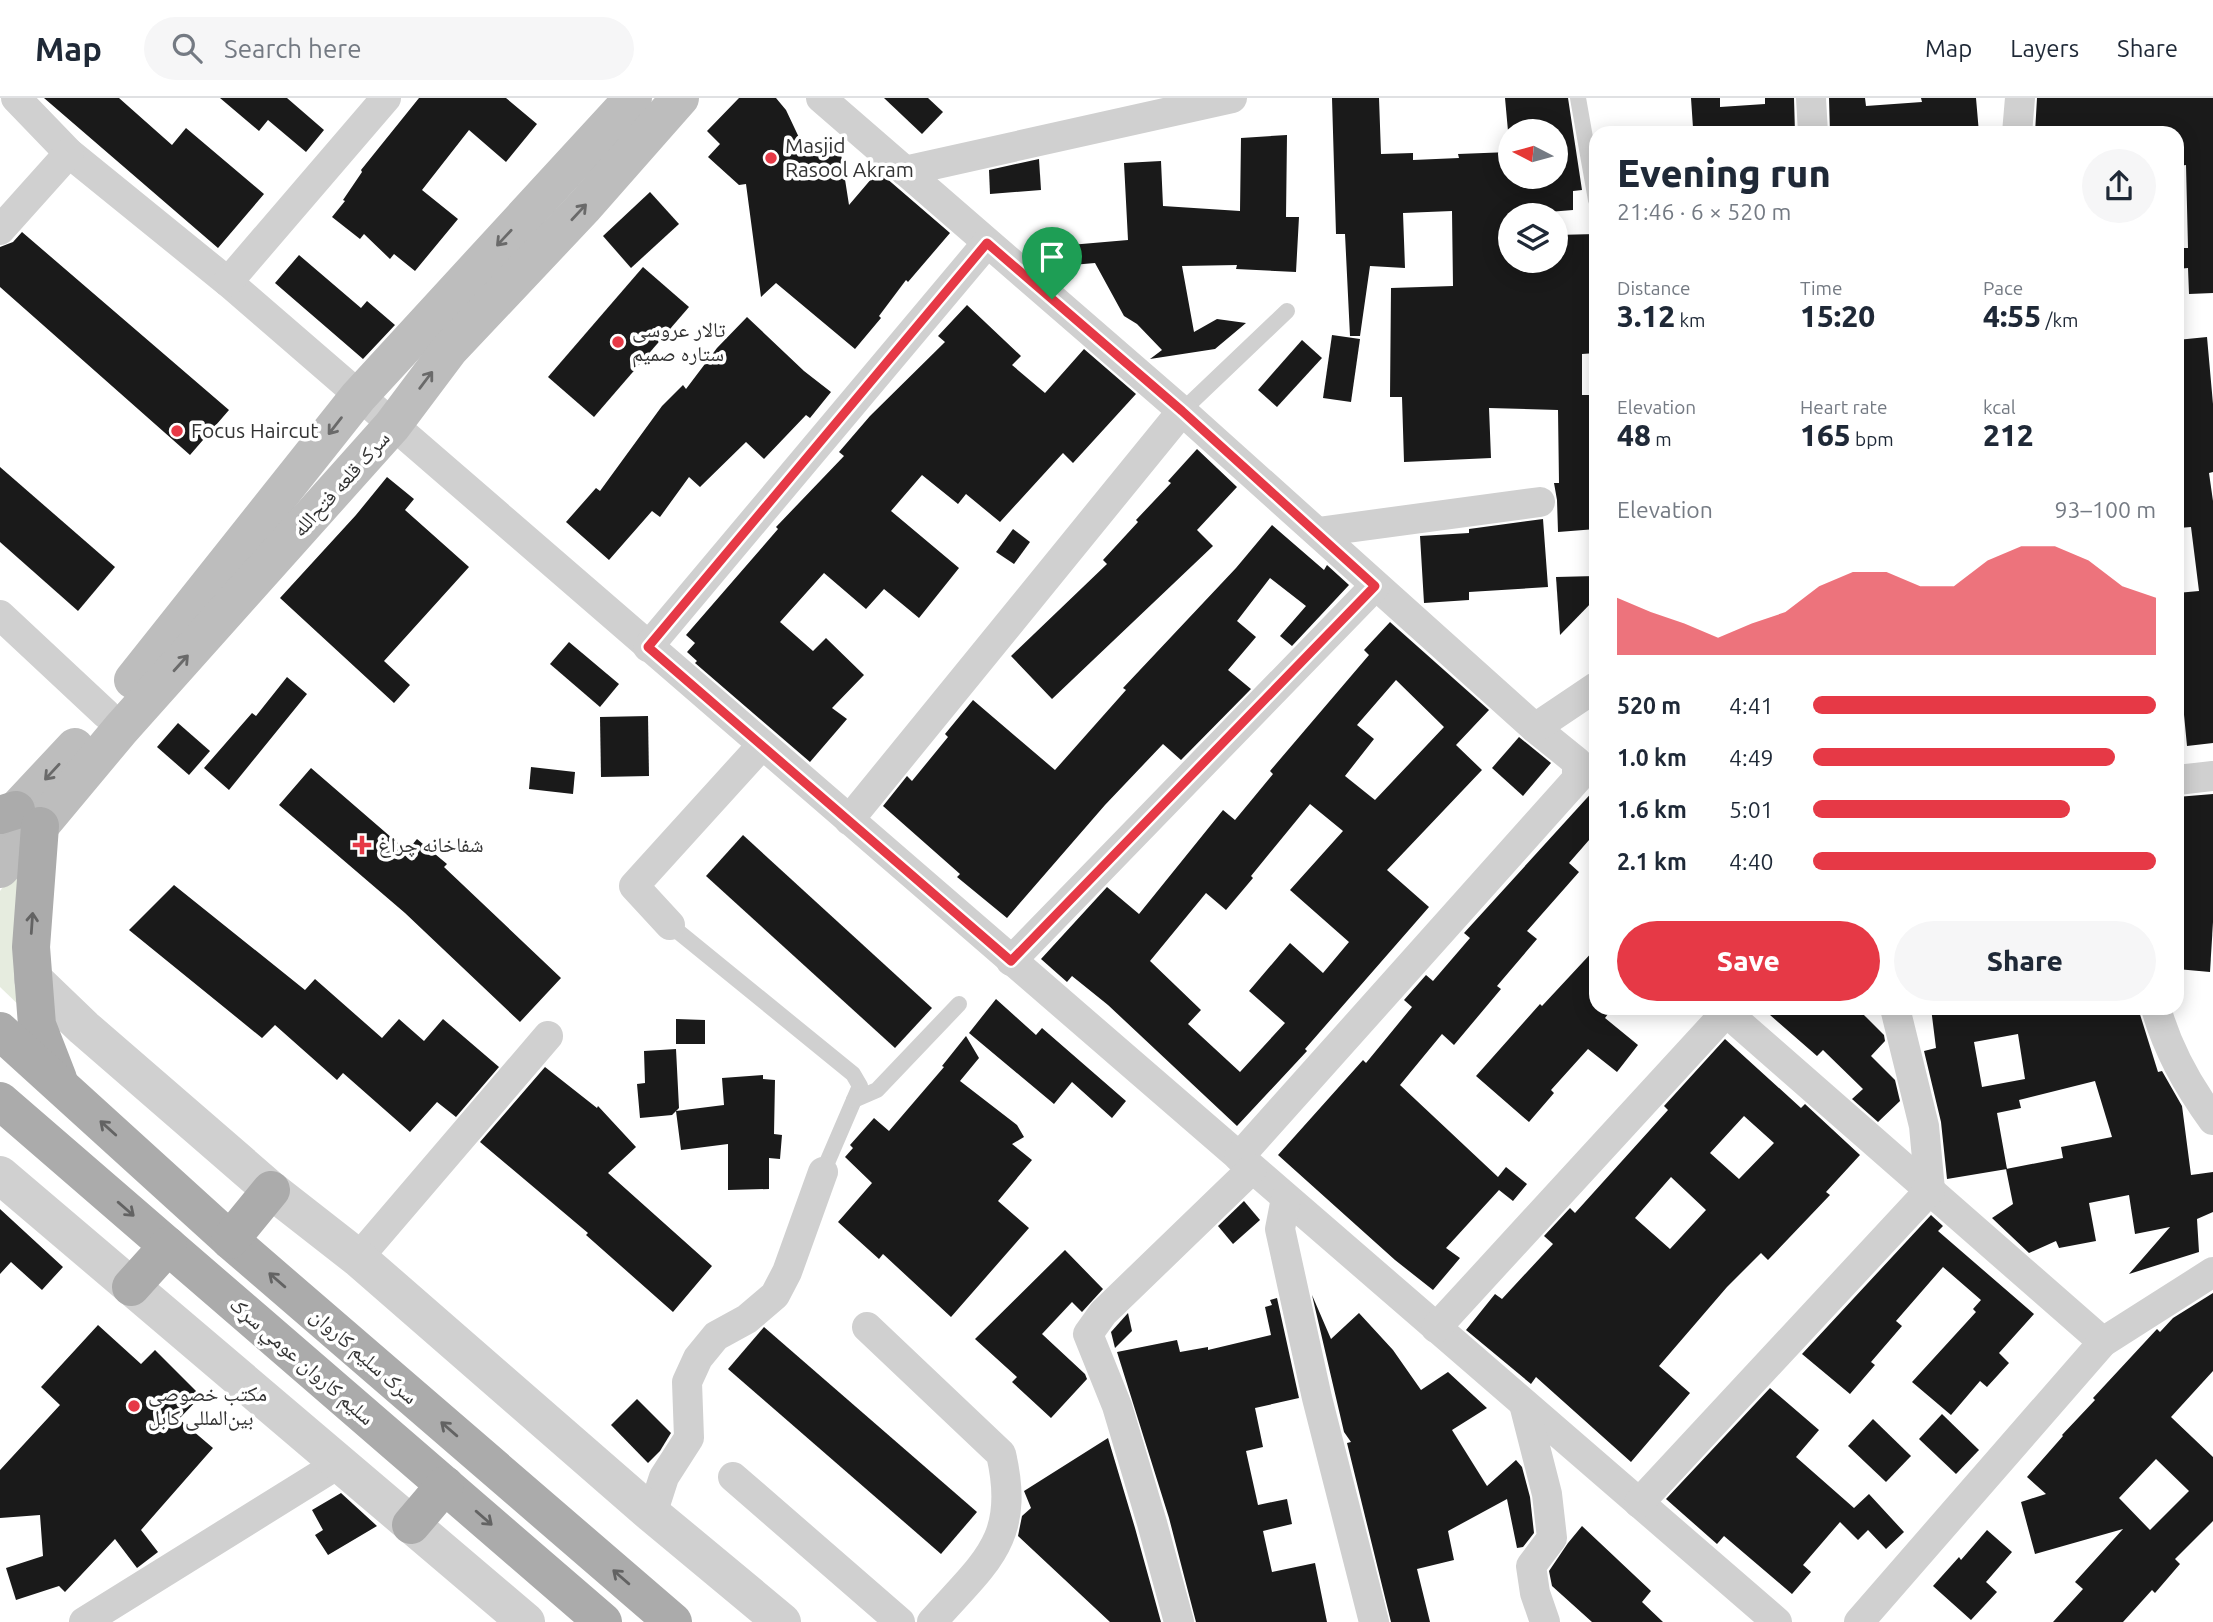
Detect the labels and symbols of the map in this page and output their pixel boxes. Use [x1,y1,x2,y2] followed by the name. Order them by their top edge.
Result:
[1498,119,1568,189] north arrow
[785,133,914,181] place label: Masjid Rasool Akram
[763,150,779,166] marker: Masjid Rasool Akram
[571,203,587,221] one-way arrow
[1022,227,1082,299] pin
[496,229,512,247] one-way arrow
[632,317,725,368] place label: تالار عروسی ستاره صمیم
[610,334,626,350] marker: تالار عروسی ستاره صمیم
[419,372,434,390] one-way arrow
[328,416,343,434] one-way arrow
[191,418,318,442] place label: Focus Haircut
[169,423,185,439] marker: Focus Haircut
[287,426,395,542] street label: سرک قلعه فتح‌الله
[172,655,189,672] one-way arrow
[43,763,60,780] one-way arrow
[378,832,484,858] place label: شفاخانه چراغ
[352,835,372,855] marker: شفاخانه چراغ
[26,912,39,935] one-way arrow
[99,1120,117,1136] one-way arrow
[117,1201,135,1217] one-way arrow
[268,1272,286,1288] one-way arrow
[222,1291,380,1433] street label: سلیم کاروان عومي سړک
[304,1302,423,1411] street label: سرک سلیم کاروان
[148,1381,267,1431] place label: مکتب خصوصی بین‌المللی کابل
[126,1398,142,1414] marker: مکتب خصوصی بین‌المللی کابل
[440,1421,458,1437] one-way arrow
[474,1510,492,1526] one-way arrow
[612,1569,630,1585] one-way arrow

